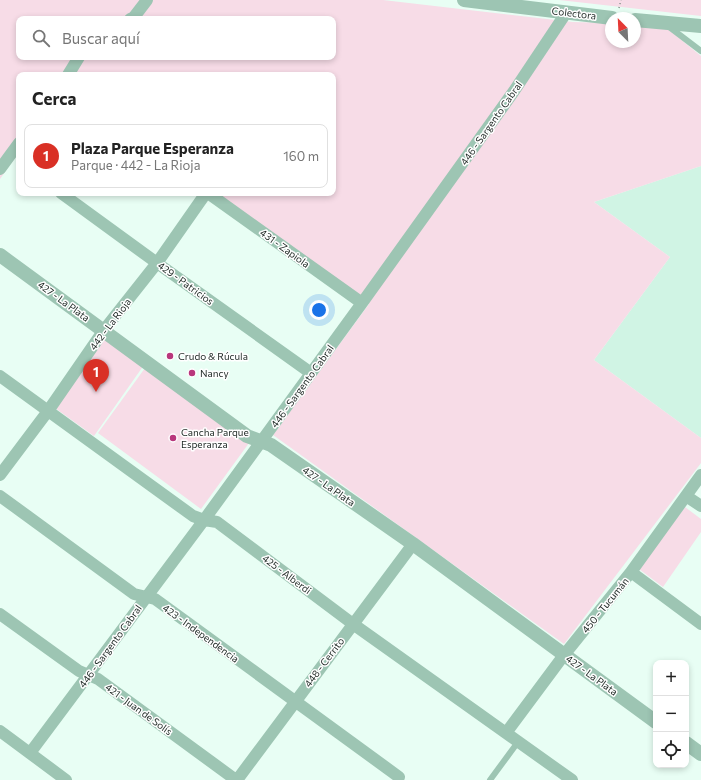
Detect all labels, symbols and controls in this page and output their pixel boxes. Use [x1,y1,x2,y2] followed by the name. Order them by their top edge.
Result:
[551,4,597,22] street label: Colectora
[605,12,641,48] north arrow
[16,16,336,60] search box
[30,27,52,49] icon: search
[62,29,140,47] text: Buscar aquí
[458,79,524,167] street label: 446 - Sargento Cabral
[32,88,77,109] text: Cerca
[71,139,234,157] text: Plaza Parque Esperanza
[43,148,49,164] text: 1
[283,148,319,164] text: 160 m
[71,157,200,173] text: Parque · 442 - La Rioja
[258,226,312,270] street label: 431 - Zapiola
[156,259,216,307] street label: 429 - Patricios
[36,278,92,324] street label: 427 - La Plata
[87,296,133,352] street label: 442 - La Rioja
[309,300,329,320] your location
[268,342,336,430] street label: 446 - Sargento Cabral
[178,350,248,362] place label: Crudo & Rúcula
[165,351,175,361] marker: Crudo & Rúcula
[83,359,109,392] pin: 1
[200,367,229,379] place label: Nancy
[187,368,197,378] marker: Nancy
[181,426,249,450] place label: Cancha Parque Esperanza
[168,433,178,443] marker: Cancha Parque Esperanza
[301,464,357,508] street label: 427 - La Plata
[260,552,314,596] street label: 425 - Alberdi
[579,575,631,635] street label: 450 - Tucumán
[161,601,241,665] street label: 423 - Independencia
[76,602,144,690] street label: 446 - Sargento Cabral
[302,635,346,689] street label: 448 - Cerrito
[564,652,620,698] street label: 427 - La Plata
[653,660,689,768] map controls
[653,660,689,696] button: +
[103,681,175,737] street label: 421 - Juan de Solís
[653,696,689,732] button: −
[653,732,689,768] button: locate

